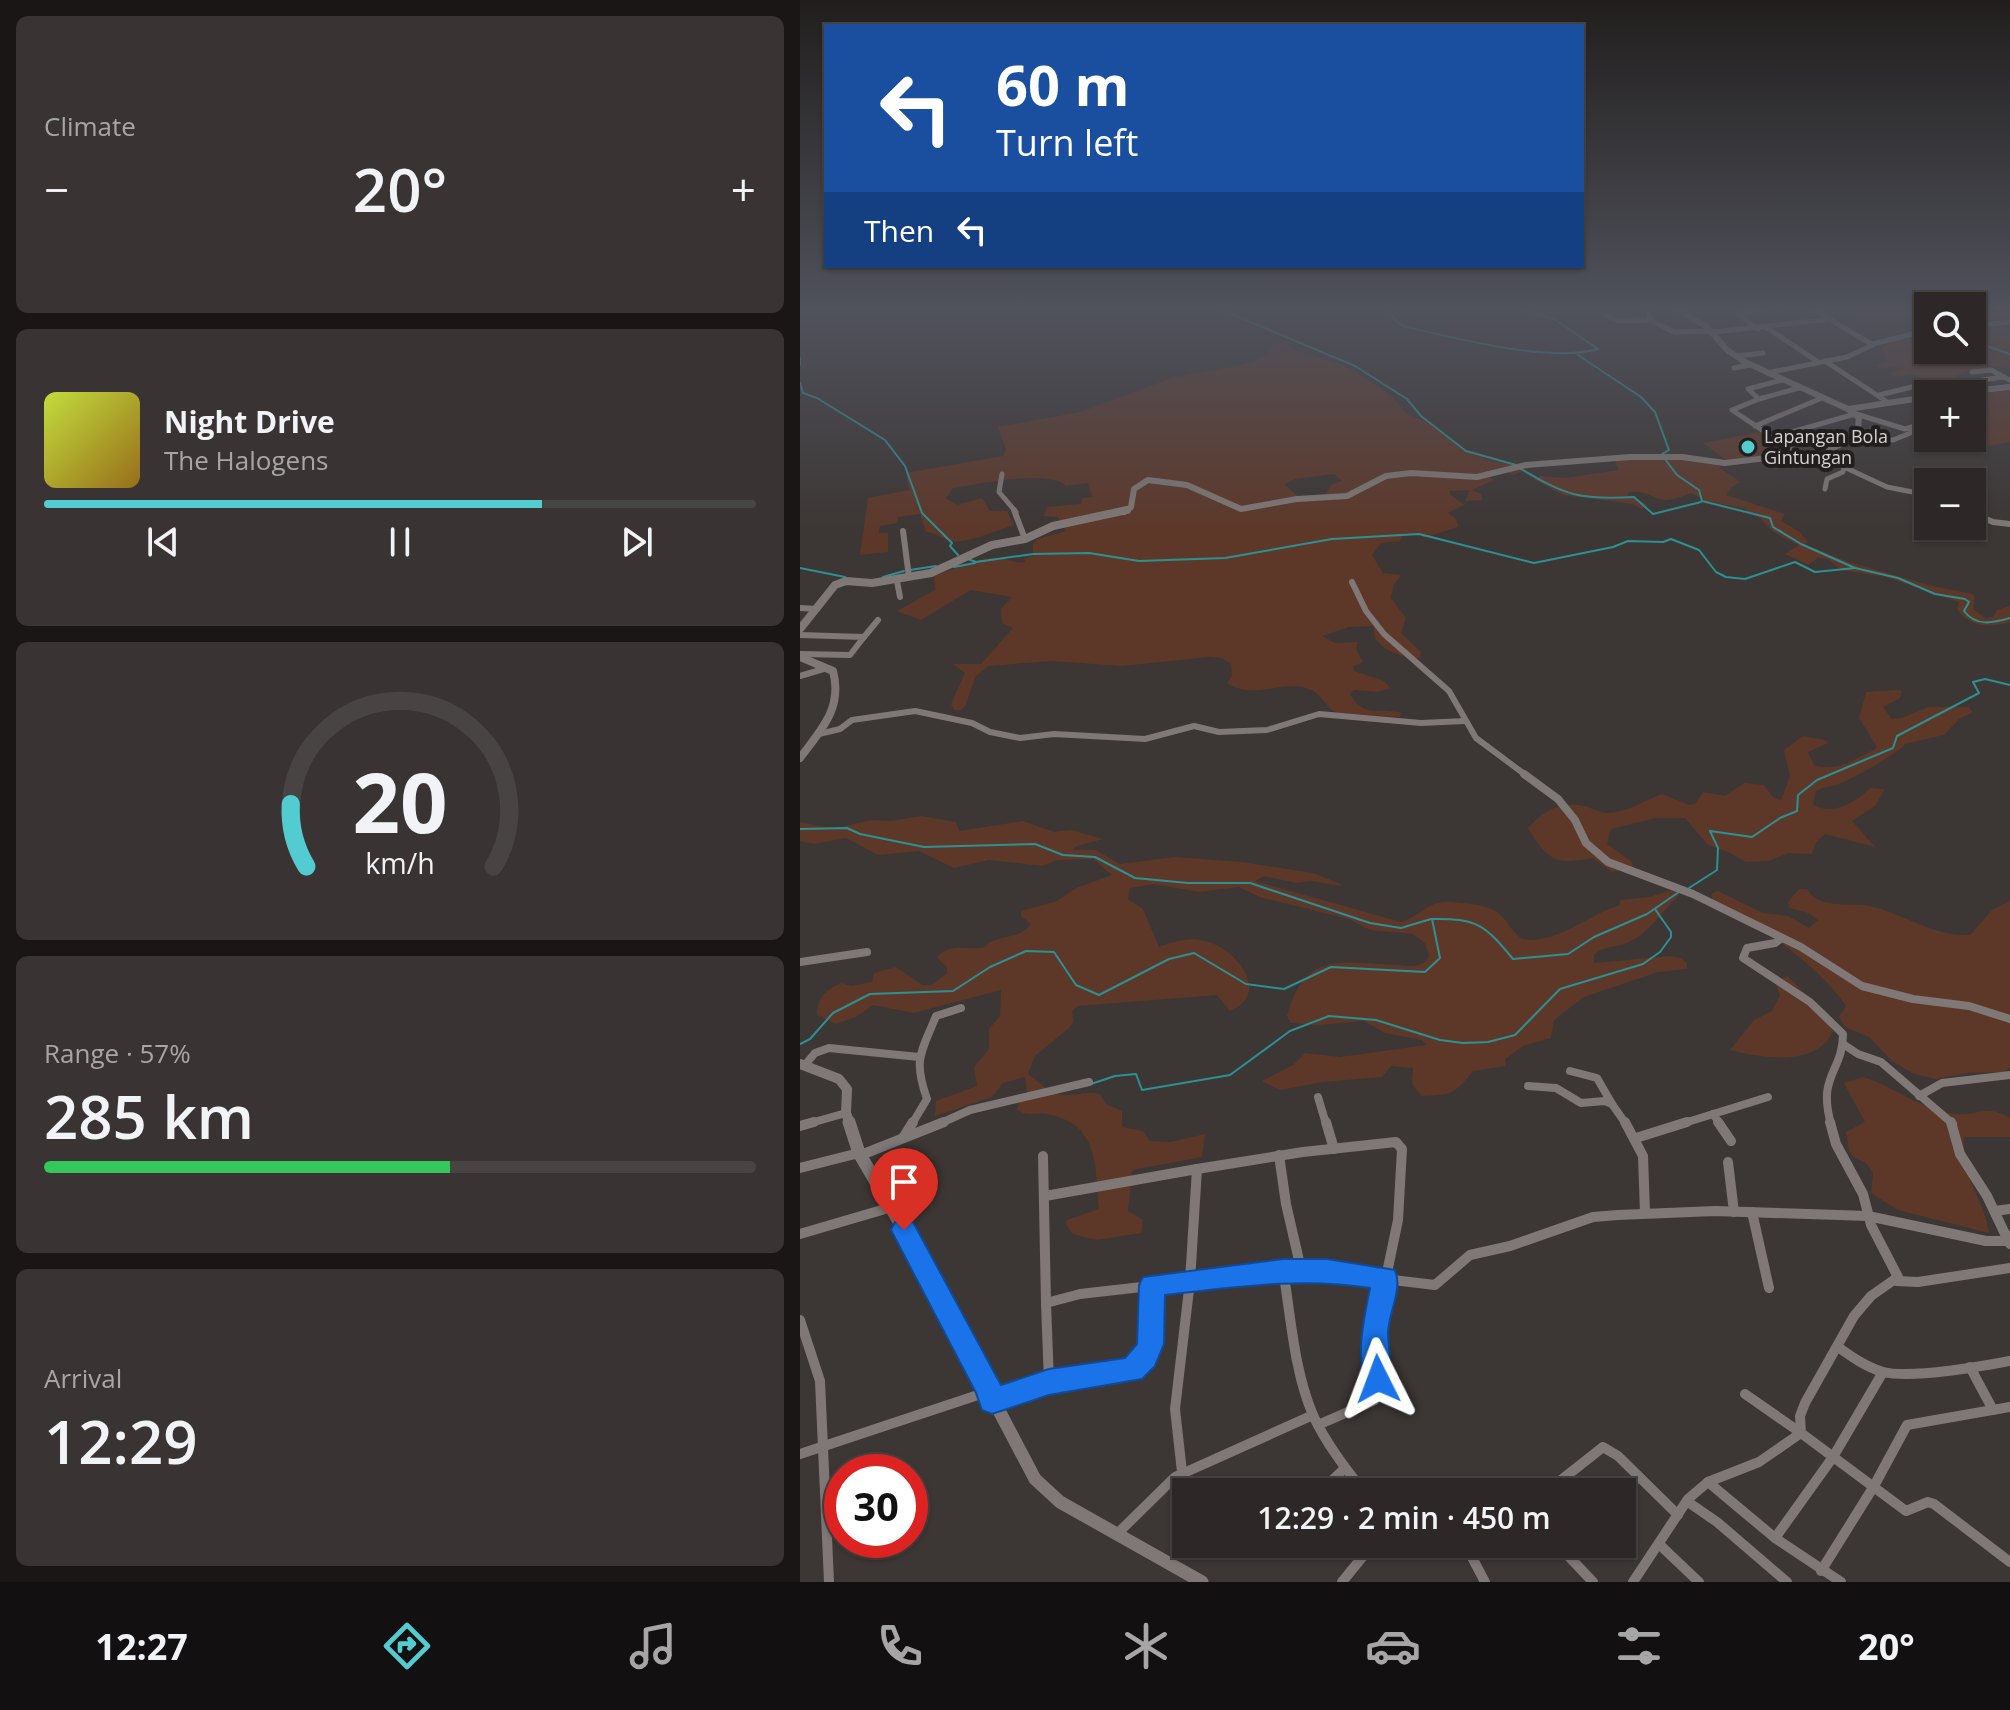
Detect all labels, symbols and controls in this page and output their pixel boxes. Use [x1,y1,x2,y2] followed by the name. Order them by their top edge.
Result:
[996,46,1130,122] text: 60 m
[864,56,968,160] icon: left
[44,108,136,144] text: Climate
[996,118,1138,167] text: Turn left
[353,148,447,230] text: 20°
[44,159,69,219] text: −
[731,159,756,219] text: +
[950,208,994,252] icon: left
[864,210,934,251] text: Then
[1914,292,1986,540] map controls
[1914,292,1986,364] button: search
[1914,380,1986,452] button: +
[164,401,335,442] text: Night Drive
[1764,424,1888,469] place label: Lapangan Bola Gintungan
[1739,438,1757,456] marker: Lapangan Bola Gintungan
[164,442,329,478] text: The Halogens
[1914,468,1986,540] button: −
[141,520,185,564] icon: previous
[378,520,422,564] icon: pause
[615,520,659,564] icon: next
[352,744,448,857] text: 20
[365,843,435,882] text: km/h
[44,1035,191,1071] text: Range · 57%
[44,1075,254,1157] text: 285 km
[870,1148,938,1230] pin
[882,1160,926,1204] icon: arrive
[1336,1337,1420,1421] position arrow
[44,1360,122,1396] text: Arrival
[44,1400,198,1482] text: 12:29
[824,1454,928,1558] speed limit sign: 30
[1257,1497,1551,1538] text: 12:29 · 2 min · 450 m
[379,1618,435,1674] icon: directions
[625,1618,681,1674] icon: music
[872,1618,928,1674] icon: phone
[1118,1618,1174,1674] icon: climate
[1365,1618,1421,1674] icon: car
[1611,1618,1667,1674] icon: filters
[95,1622,188,1671] text: 12:27
[1858,1622,1915,1671] text: 20°

